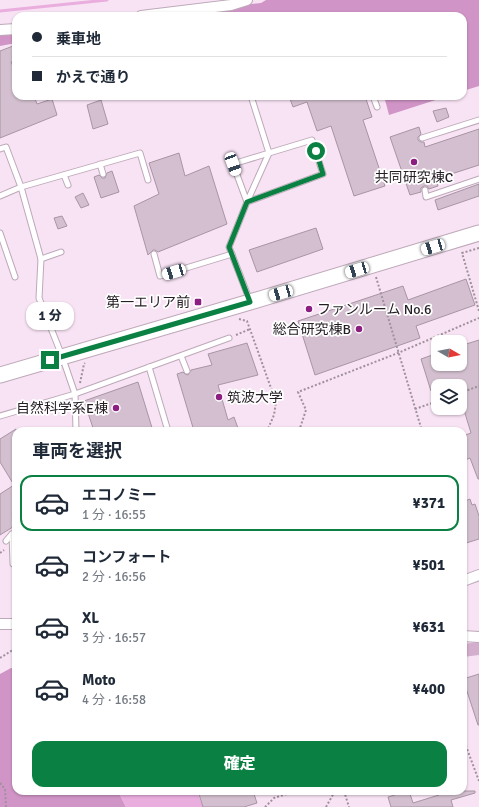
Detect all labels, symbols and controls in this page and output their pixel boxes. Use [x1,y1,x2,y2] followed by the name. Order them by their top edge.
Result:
[56,30,101,48] text: 乗車地
[56,68,131,86] text: かえで通り
[307,142,325,160] route start
[223,151,243,177] car
[409,157,419,167] marker: 共同研究棟C
[375,169,453,186] place label: 共同研究棟C
[420,238,446,256] car
[344,261,370,279] car
[161,263,187,281] car
[268,284,294,302] car
[106,294,190,311] place label: 第一エリア前
[193,297,203,307] marker: 第一エリア前
[317,301,432,318] place label: ファンルーム No.6
[26,302,74,330] callout: 1 分
[304,304,314,314] marker: ファンルーム No.6
[39,308,61,324] text: 1 分
[273,321,351,338] place label: 総合研究棟B
[354,324,364,334] marker: 総合研究棟B
[431,335,467,371] north arrow
[431,335,467,415] map controls
[41,351,59,369] route end
[431,379,467,415] button: layers
[227,389,283,406] place label: 筑波大学
[214,392,224,402] marker: 筑波大学
[16,400,108,417] place label: 自然科学系E棟
[111,403,121,413] marker: 自然科学系E棟
[32,440,122,462] text: 車両を選択
[34,485,70,521] icon: car
[82,486,157,504] text: エコノミー
[413,494,445,512] text: ¥371
[82,507,146,523] text: 1 分 · 16:55
[34,547,70,583] icon: car
[82,548,172,566] text: コンフォート
[413,556,445,574] text: ¥501
[82,569,146,585] text: 2 分 · 16:56
[34,609,70,645] icon: car
[82,609,99,627] text: XL
[413,618,445,636] text: ¥631
[82,630,146,646] text: 3 分 · 16:57
[34,671,70,707] icon: car
[82,671,116,689] text: Moto
[413,680,445,698] text: ¥400
[82,692,146,708] text: 4 分 · 16:58
[32,741,447,787] button: 確定

